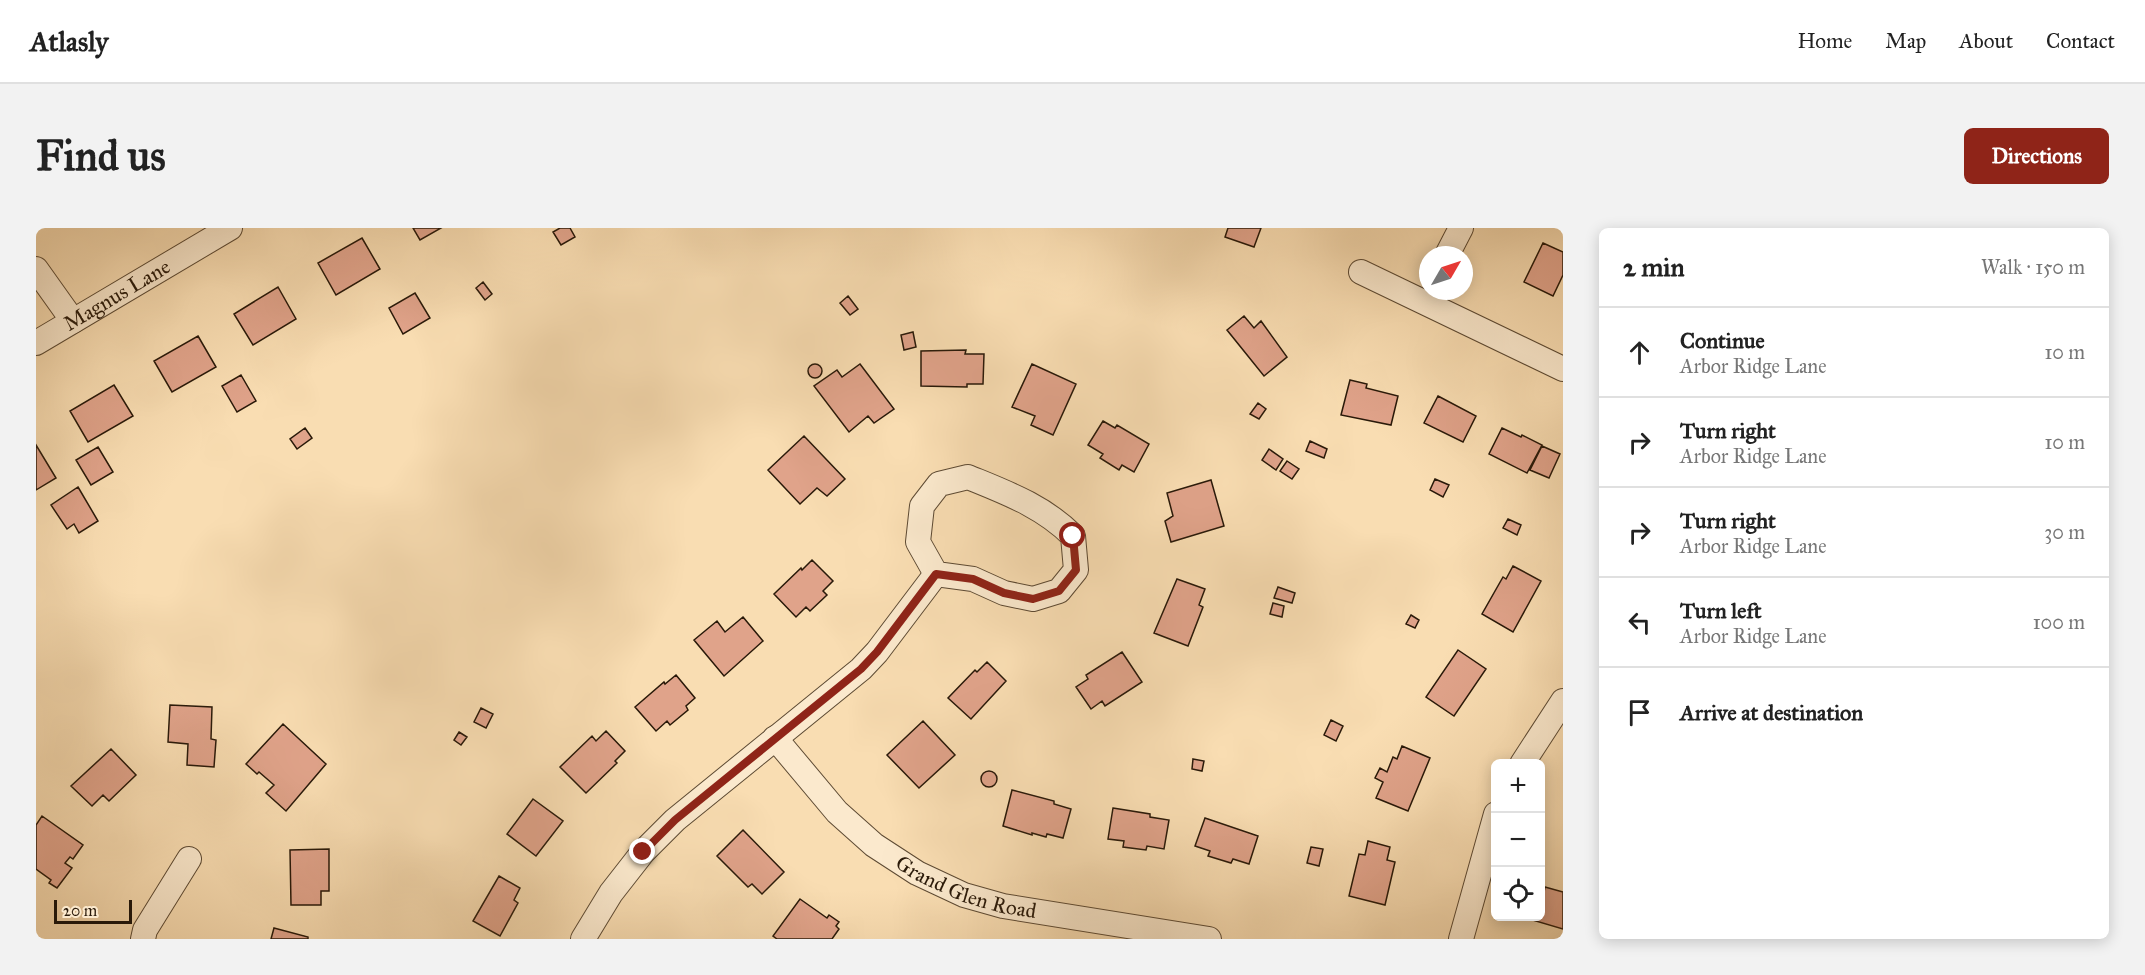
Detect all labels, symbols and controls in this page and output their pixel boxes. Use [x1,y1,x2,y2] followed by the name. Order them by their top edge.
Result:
[30,24,108,59] text: Atlasly
[1797,28,1852,54] text: Home
[1885,28,1926,54] text: Map
[1959,28,2013,54] text: About
[2046,28,2115,54] text: Contact
[1964,128,2109,184] button: Directions
[36,130,166,182] text: Find us
[1419,246,1473,300] north arrow
[1623,251,1684,283] text: 2 min
[59,253,175,337] street label: Magnus Lane
[1981,255,2085,279] text: Walk · 150 m
[1680,327,1765,354] text: Continue
[1623,336,1656,369] icon: ahead
[2044,340,2085,364] text: 10 m
[1680,354,1827,378] text: Arbor Ridge Lane
[1680,417,1776,444] text: Turn right
[1623,426,1656,459] icon: right
[2044,430,2085,454] text: 10 m
[1680,444,1827,468] text: Arbor Ridge Lane
[1680,507,1776,534] text: Turn right
[1623,516,1656,549] icon: right
[2044,520,2085,544] text: 30 m
[1059,522,1085,548] route start
[1680,534,1827,558] text: Arbor Ridge Lane
[1680,597,1762,624] text: Turn left
[1623,606,1656,639] icon: left
[2033,610,2085,634] text: 100 m
[1680,624,1827,648] text: Arbor Ridge Lane
[1623,696,1656,729] icon: arrive
[1680,699,1863,726] text: Arrive at destination
[1491,759,1545,921] map controls
[1491,759,1545,813] button: +
[1491,813,1545,867] button: −
[629,838,655,864] route end
[891,850,1039,924] street label: Grand Glen Road
[1491,867,1545,921] button: locate
[54,897,132,924] scale bar
[63,901,97,920] text: 20 m

